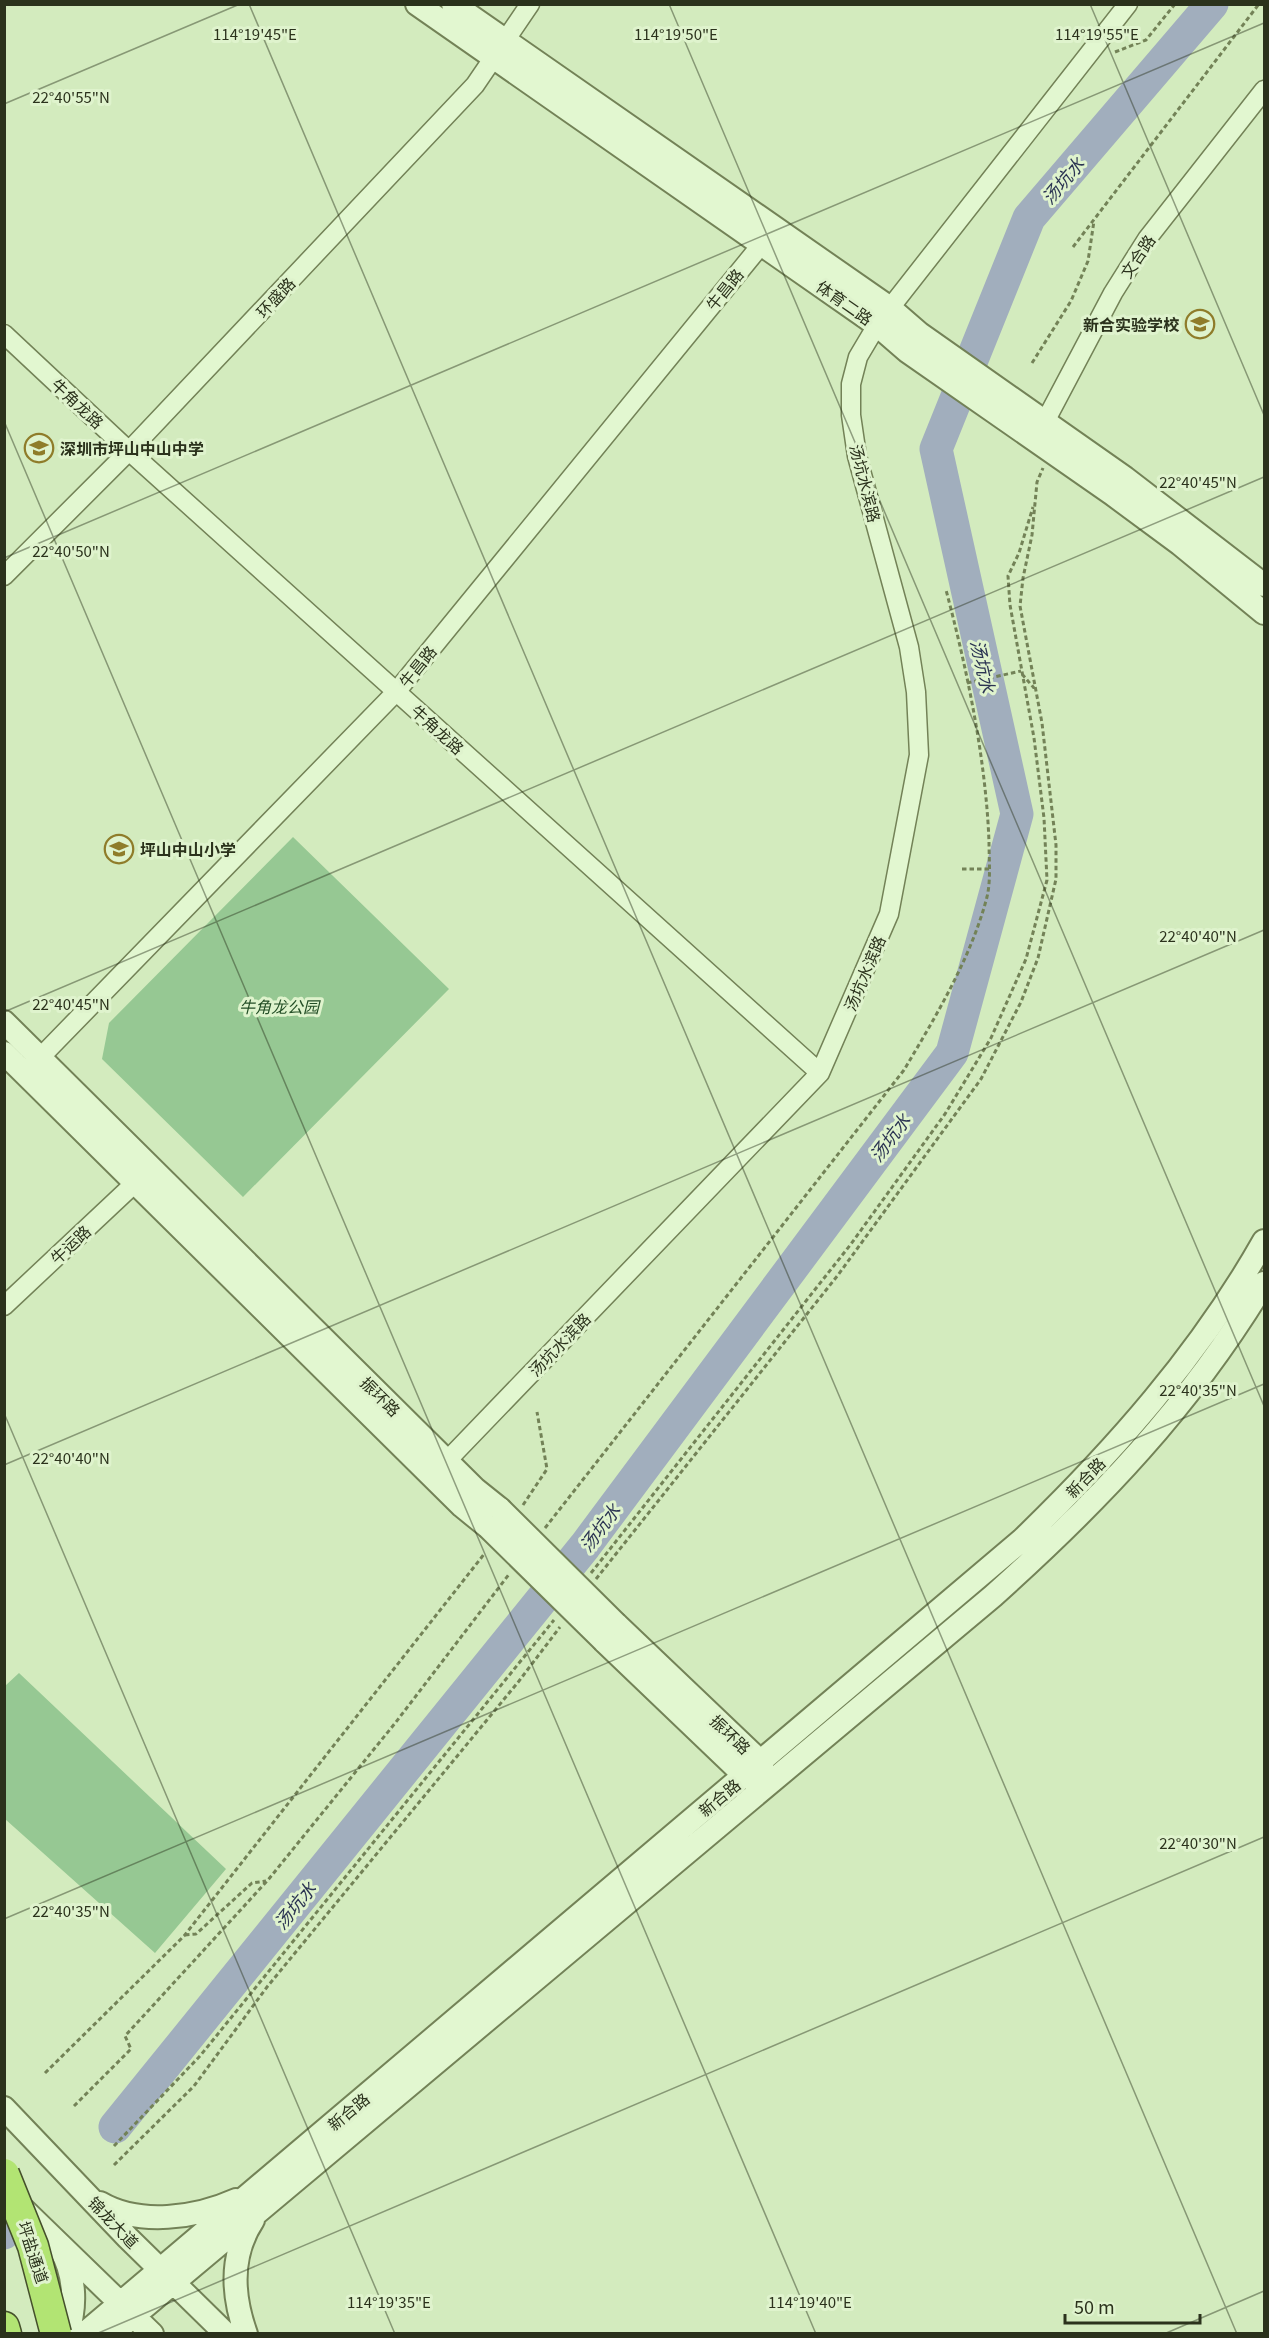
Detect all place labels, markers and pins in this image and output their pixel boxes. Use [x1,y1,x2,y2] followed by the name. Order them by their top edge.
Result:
[1184,308,1216,340] school or university icon: 新合实验学校
[1083,312,1180,336] place label: 新合实验学校
[23,432,55,464] school or university icon: 深圳市坪山中山中学
[60,436,204,460] place label: 深圳市坪山中山中学
[103,833,135,865] school or university icon: 坪山中山小学
[140,837,236,861] place label: 坪山中山小学

